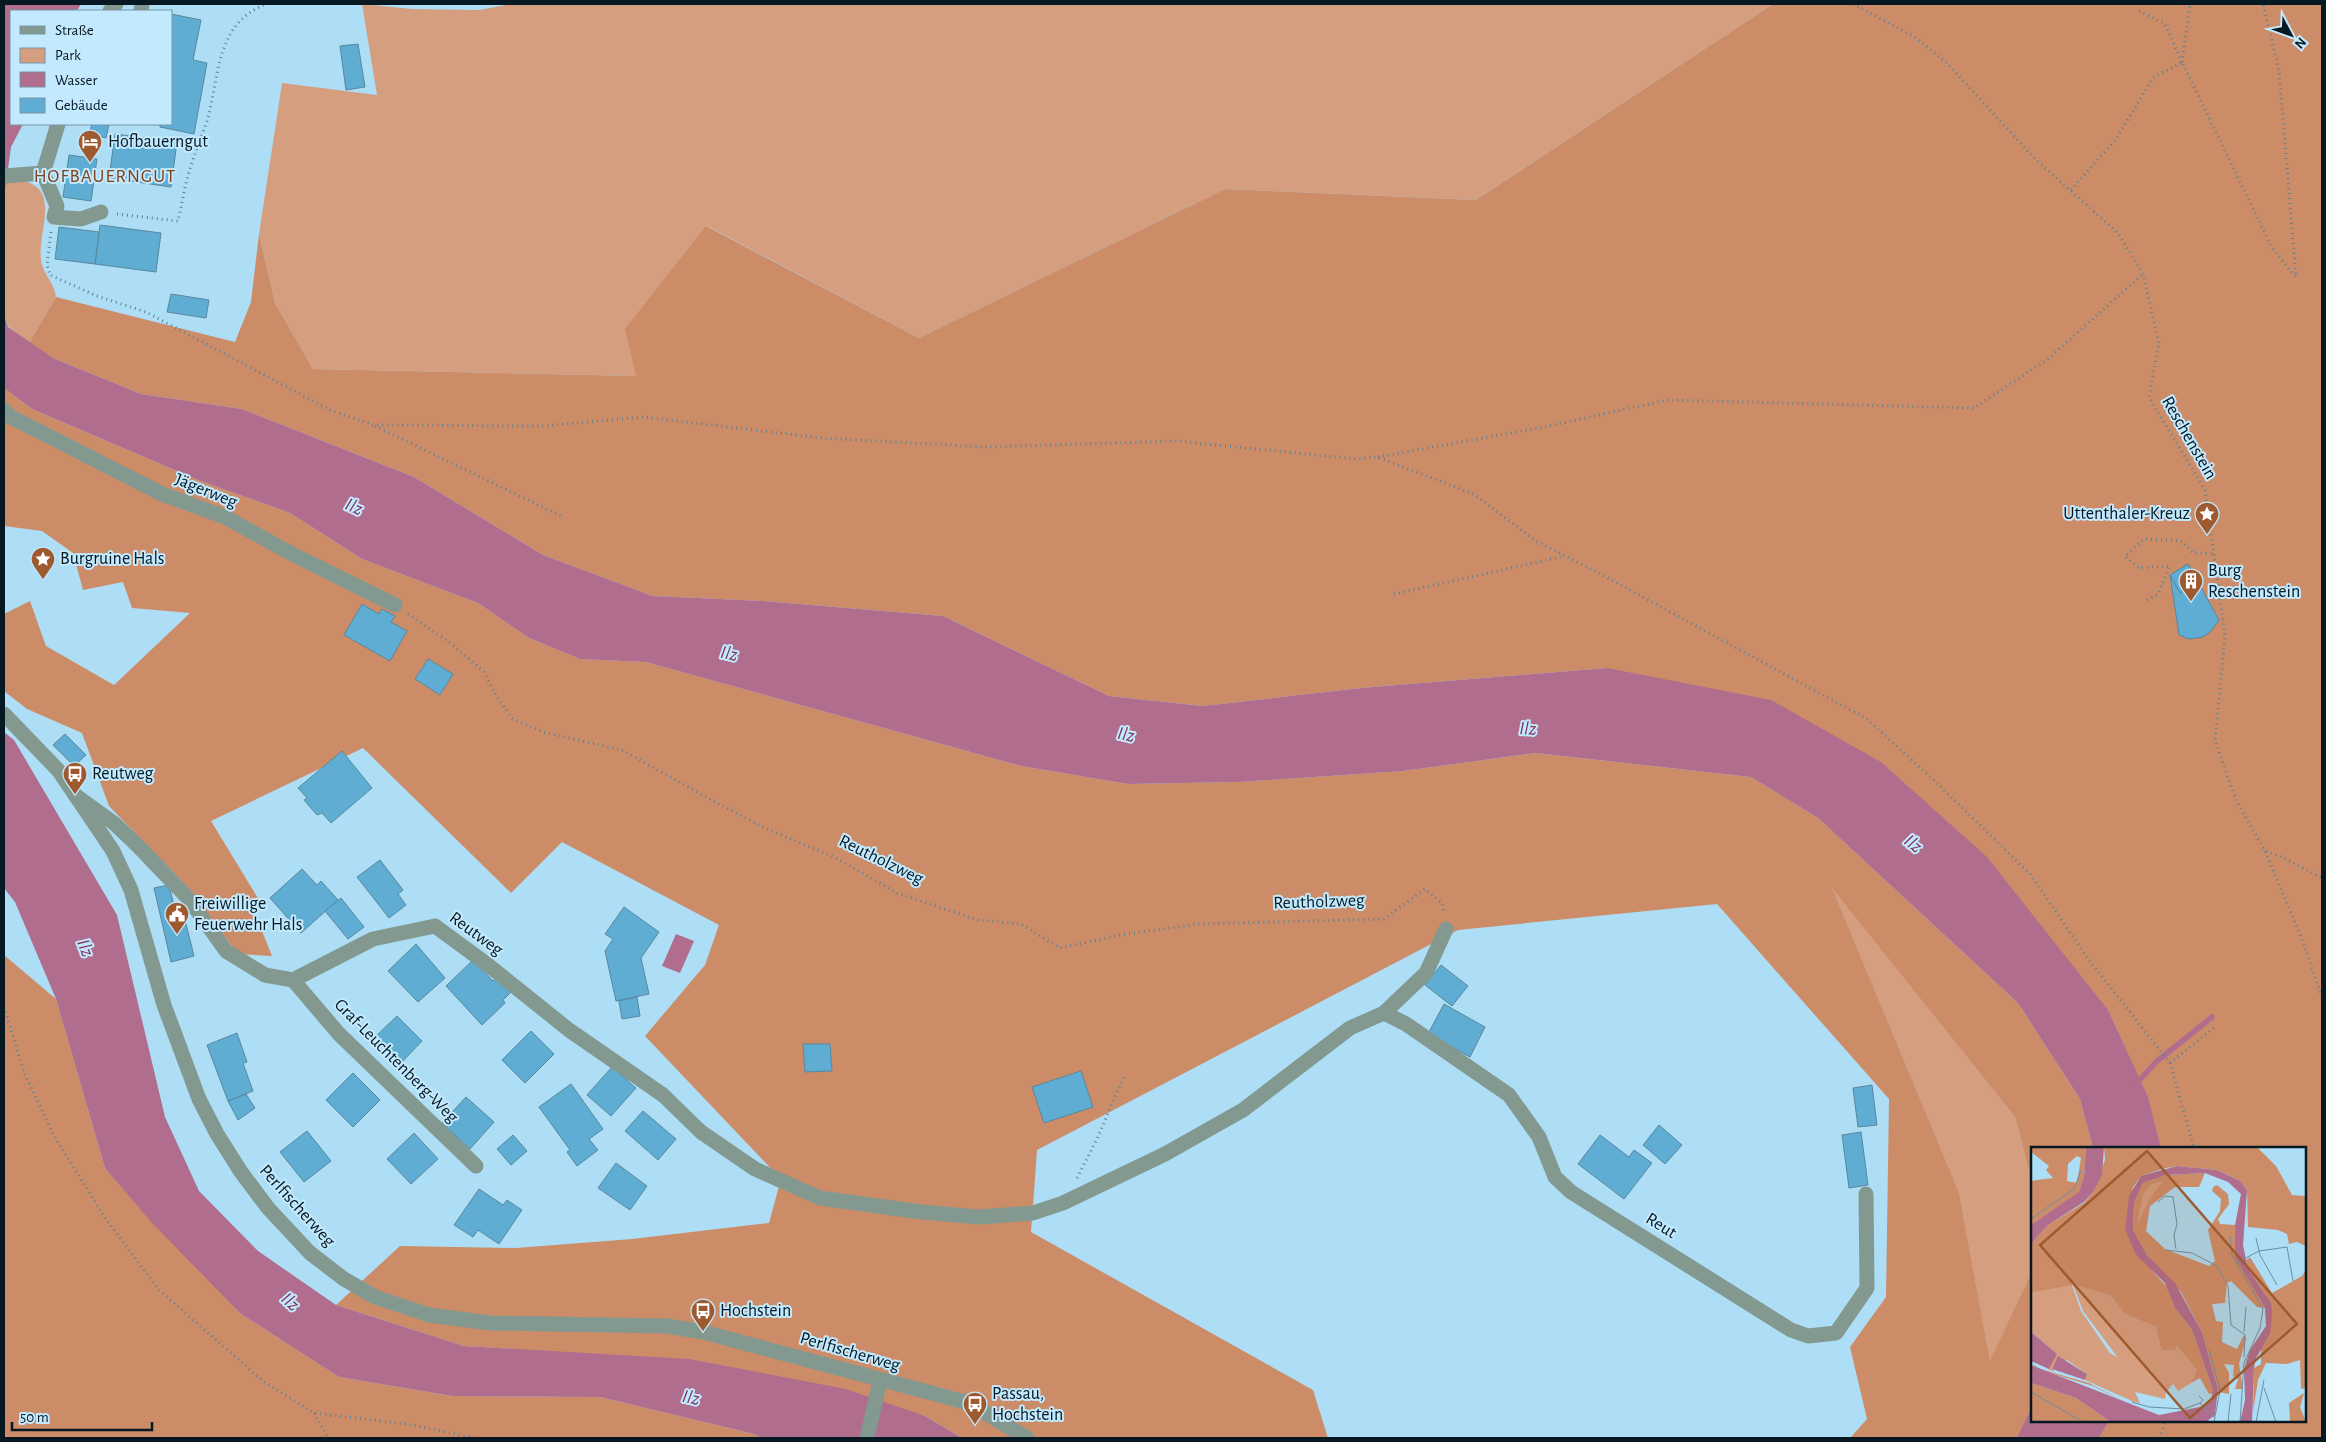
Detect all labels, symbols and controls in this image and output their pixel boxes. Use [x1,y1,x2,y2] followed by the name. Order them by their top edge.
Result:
[10,10,172,125] legend
[2266,10,2316,60] north arrow
[55,23,94,38] text: Straße
[2292,35,2309,51] text: N
[55,48,81,63] text: Park
[55,73,98,88] text: Wasser
[55,98,108,113] text: Gebäude
[77,129,103,163] hotel icon: Hofbauerngut
[108,133,208,151] place label: Hofbauerngut
[34,167,176,186] district label: HOFBAUERNGUT
[2158,394,2220,482] street label: Reschenstein
[172,470,240,512] street label: Jägerweg
[342,495,366,519] water label: Ilz
[2194,501,2220,535] place icon: Uttenthaler-Kreuz
[2063,505,2190,523] place label: Uttenthaler-Kreuz
[30,546,56,580] place icon: Burgruine Hals
[60,550,165,568] place label: Burgruine Hals
[2208,562,2300,601] place label: Burg Reschenstein
[2178,568,2204,602] building icon: Burg Reschenstein
[719,643,740,665] water label: Ilz
[1519,719,1538,739] water label: Ilz
[1116,724,1137,746] water label: Ilz
[62,761,88,795] bus stop icon: Reutweg
[92,765,154,783] place label: Reutweg
[1900,831,1926,857] water label: Ilz
[836,832,926,888] street label: Reutholzweg
[1273,891,1365,913] street label: Reutholzweg
[194,895,302,934] place label: Freiwillige Feuerwehr Hals
[164,901,190,935] public building icon: Freiwillige Feuerwehr Hals
[446,909,506,959] street label: Reutweg
[73,937,97,960] water label: Ilz
[331,996,462,1127] street label: Graf-Leuchtenberg-Weg
[2031,1147,2306,1422] inset map
[256,1162,338,1251] street label: Perlfischerweg
[1642,1210,1680,1242] street label: Reut
[277,1289,303,1315] water label: Ilz
[690,1298,716,1332] bus stop icon: Hochstein
[720,1302,791,1320] place label: Hochstein
[798,1329,902,1375] street label: Perlfischerweg
[992,1385,1063,1424] place label: Passau, Hochstein
[680,1387,702,1409] water label: Ilz
[962,1391,988,1425] bus stop icon: Passau, Hochstein
[12,1400,152,1432] scale bar
[20,1410,49,1425] text: 50 m

